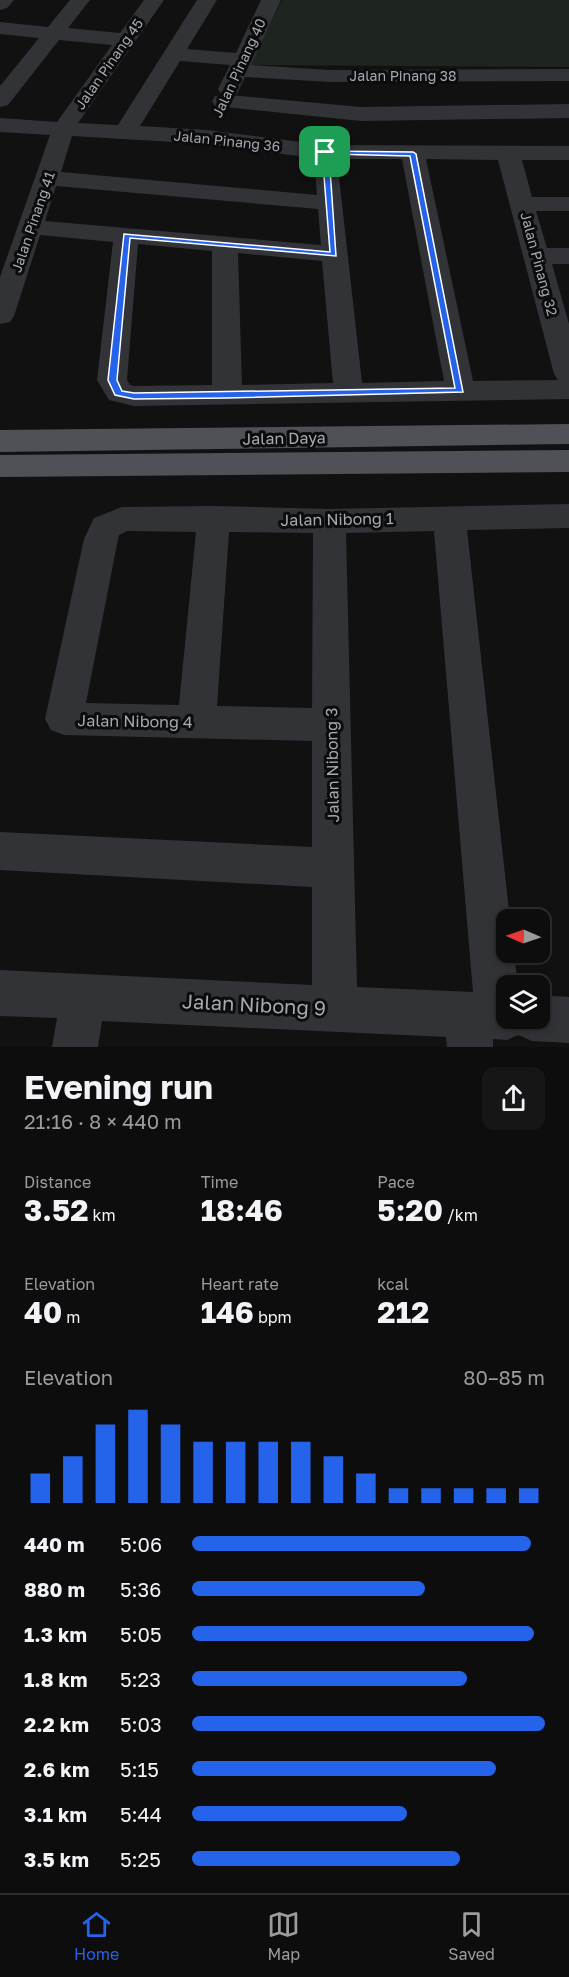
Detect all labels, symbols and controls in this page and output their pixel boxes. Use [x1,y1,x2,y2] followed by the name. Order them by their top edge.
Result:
[71,15,146,112] street label: Jalan Pinang 45
[208,15,269,120] street label: Jalan Pinang 40
[349,67,457,84] street label: Jalan Pinang 38
[173,126,281,155] street label: Jalan Pinang 36
[299,126,350,177] pin
[308,135,341,168] icon: arrive
[7,169,58,275] street label: Jalan Pinang 41
[517,210,561,318] street label: Jalan Pinang 32
[242,427,326,449] street label: Jalan Daya
[280,508,394,530] street label: Jalan Nibong 1
[321,707,343,823] street label: Jalan Nibong 3
[77,710,193,732] street label: Jalan Nibong 4
[496,909,550,963] north arrow
[496,909,550,1029] map controls
[496,975,550,1029] button: layers
[182,988,327,1020] street label: Jalan Nibong 9
[24,1067,213,1106] text: Evening run
[482,1067,545,1130] button: share
[24,1109,182,1133] text: 21:16 · 8 × 440 m
[24,1172,91,1192] text: Distance
[201,1172,238,1192] text: Time
[377,1172,415,1192] text: Pace
[24,1192,89,1228] text: 3.52
[201,1192,283,1228] text: 18:46
[377,1192,443,1228] text: 5:20
[89,1205,116,1225] text: km
[443,1205,478,1225] text: /km
[24,1274,95,1294] text: Elevation
[201,1274,279,1294] text: Heart rate
[377,1274,409,1294] text: kcal
[24,1294,62,1330] text: 40
[201,1294,254,1330] text: 146
[377,1294,429,1330] text: 212
[62,1307,80,1327] text: m
[254,1307,292,1327] text: bpm
[24,1365,113,1389] text: Elevation
[463,1365,545,1389] text: 80–85 m
[24,1532,85,1556] text: 440 m
[120,1532,162,1556] text: 5:06
[24,1577,85,1601] text: 880 m
[120,1577,161,1601] text: 5:36
[24,1622,87,1646] text: 1.3 km
[120,1622,162,1646] text: 5:05
[24,1667,88,1691] text: 1.8 km
[120,1667,161,1691] text: 5:23
[24,1712,89,1736] text: 2.2 km
[120,1712,162,1736] text: 5:03
[24,1757,89,1781] text: 2.6 km
[120,1757,159,1781] text: 5:15
[24,1802,87,1826] text: 3.1 km
[120,1802,162,1826] text: 5:44
[24,1847,89,1871] text: 3.5 km
[120,1847,161,1871] text: 5:25
[74,1908,119,1964] tab: Home
[267,1908,300,1964] tab: Map
[448,1908,495,1964] tab: Saved

